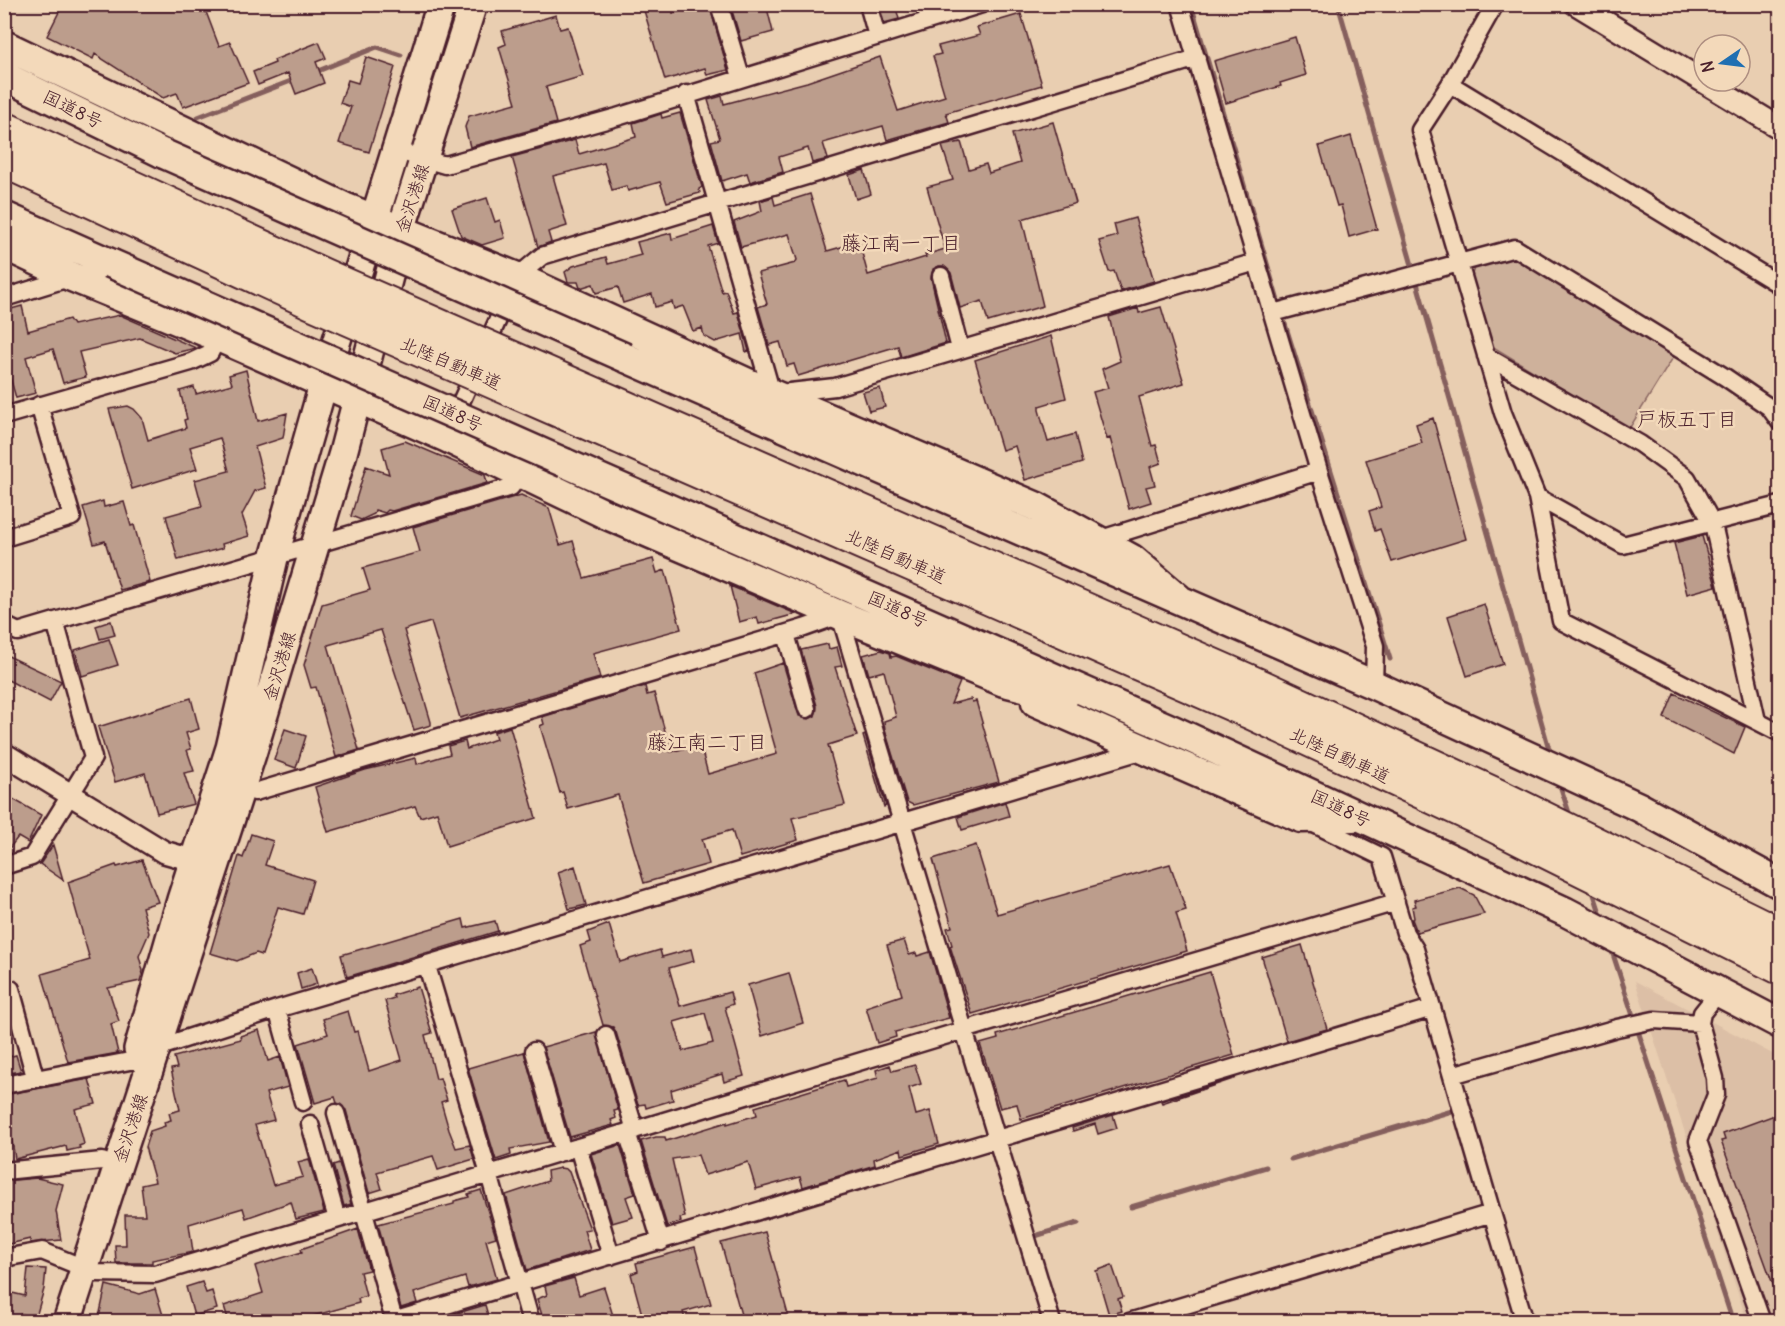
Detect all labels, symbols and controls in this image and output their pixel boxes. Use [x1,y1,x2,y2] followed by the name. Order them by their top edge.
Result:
[1692,33,1752,93] north arrow
[1696,59,1718,74] text: N
[39,85,107,133] street label: 国道8号
[390,160,434,236] street label: 金沢港線
[841,230,961,255] district label: 藤江南一丁目
[397,331,505,395] street label: 北陸自動車道
[419,389,487,437] street label: 国道8号
[1637,406,1737,431] district label: 戸板五丁目
[842,524,950,588] street label: 北陸自動車道
[864,585,932,633] street label: 国道8号
[257,628,301,704] street label: 金沢港線
[1286,722,1394,788] street label: 北陸自動車道
[647,729,767,754] district label: 藤江南二丁目
[1307,784,1375,832] street label: 国道8号
[107,1090,153,1166] street label: 金沢港線

